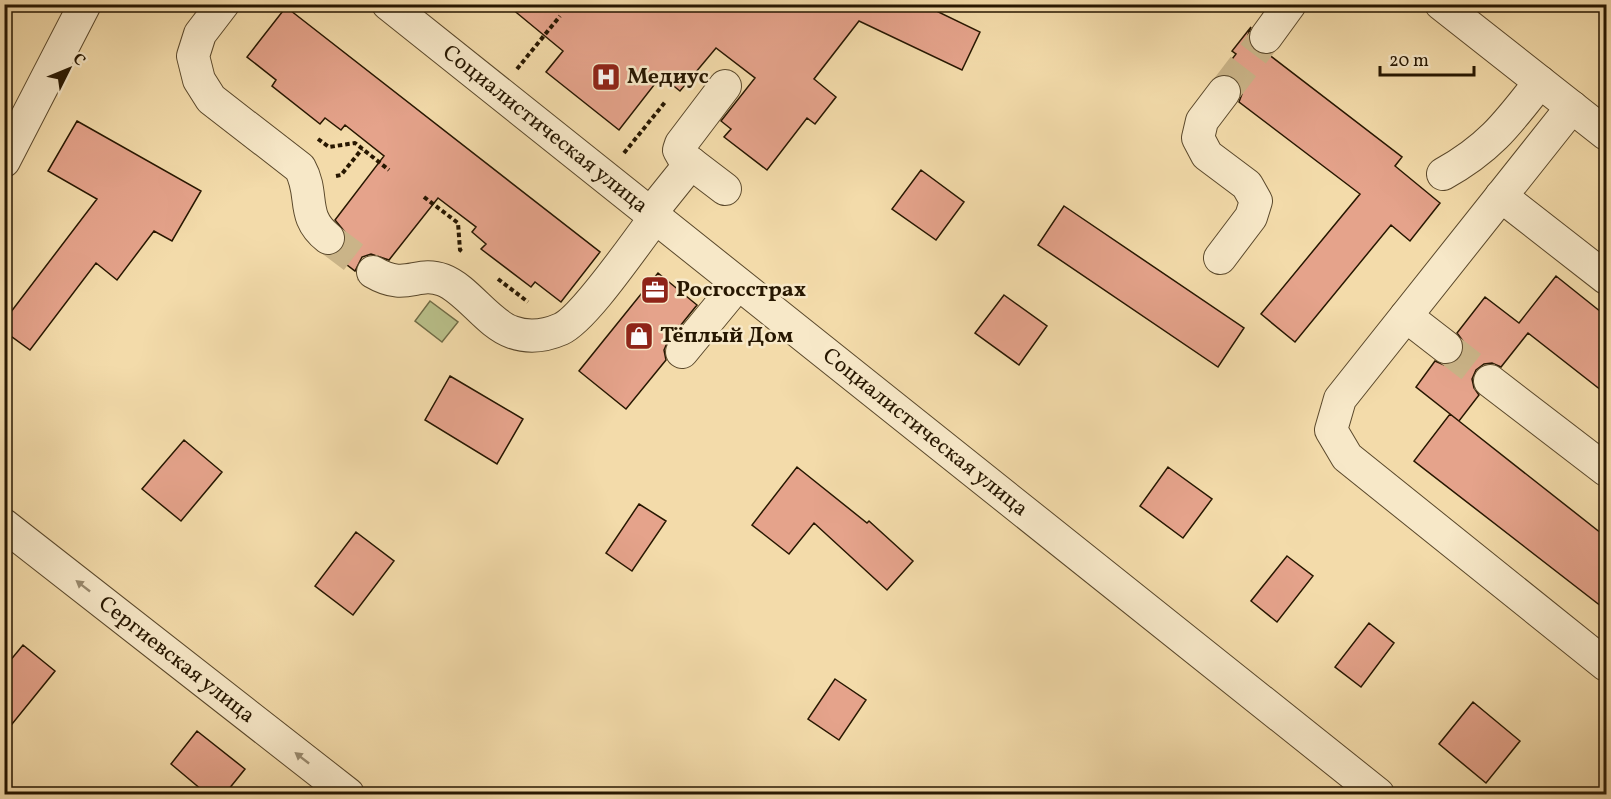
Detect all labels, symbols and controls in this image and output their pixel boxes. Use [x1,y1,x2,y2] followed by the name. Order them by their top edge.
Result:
[436,38,655,221] street label: Социалистическая улица
[39,39,99,99] north arrow
[1380,39,1474,77] scale bar
[67,49,90,71] text: С
[1389,49,1429,74] text: 20 m
[590,61,622,93] hospital icon: Медиус
[627,62,709,93] place label: Медиус
[639,274,671,306] office icon: Росгосстрах
[676,275,806,306] place label: Росгосстрах
[623,320,655,352] shop icon: Тёплый Дом
[660,321,794,352] place label: Тёплый Дом
[816,341,1034,524] street label: Социалистическая улица
[75,581,90,593] one-way arrow
[92,589,261,731] street label: Сергиевская улица
[294,752,310,765] one-way arrow

